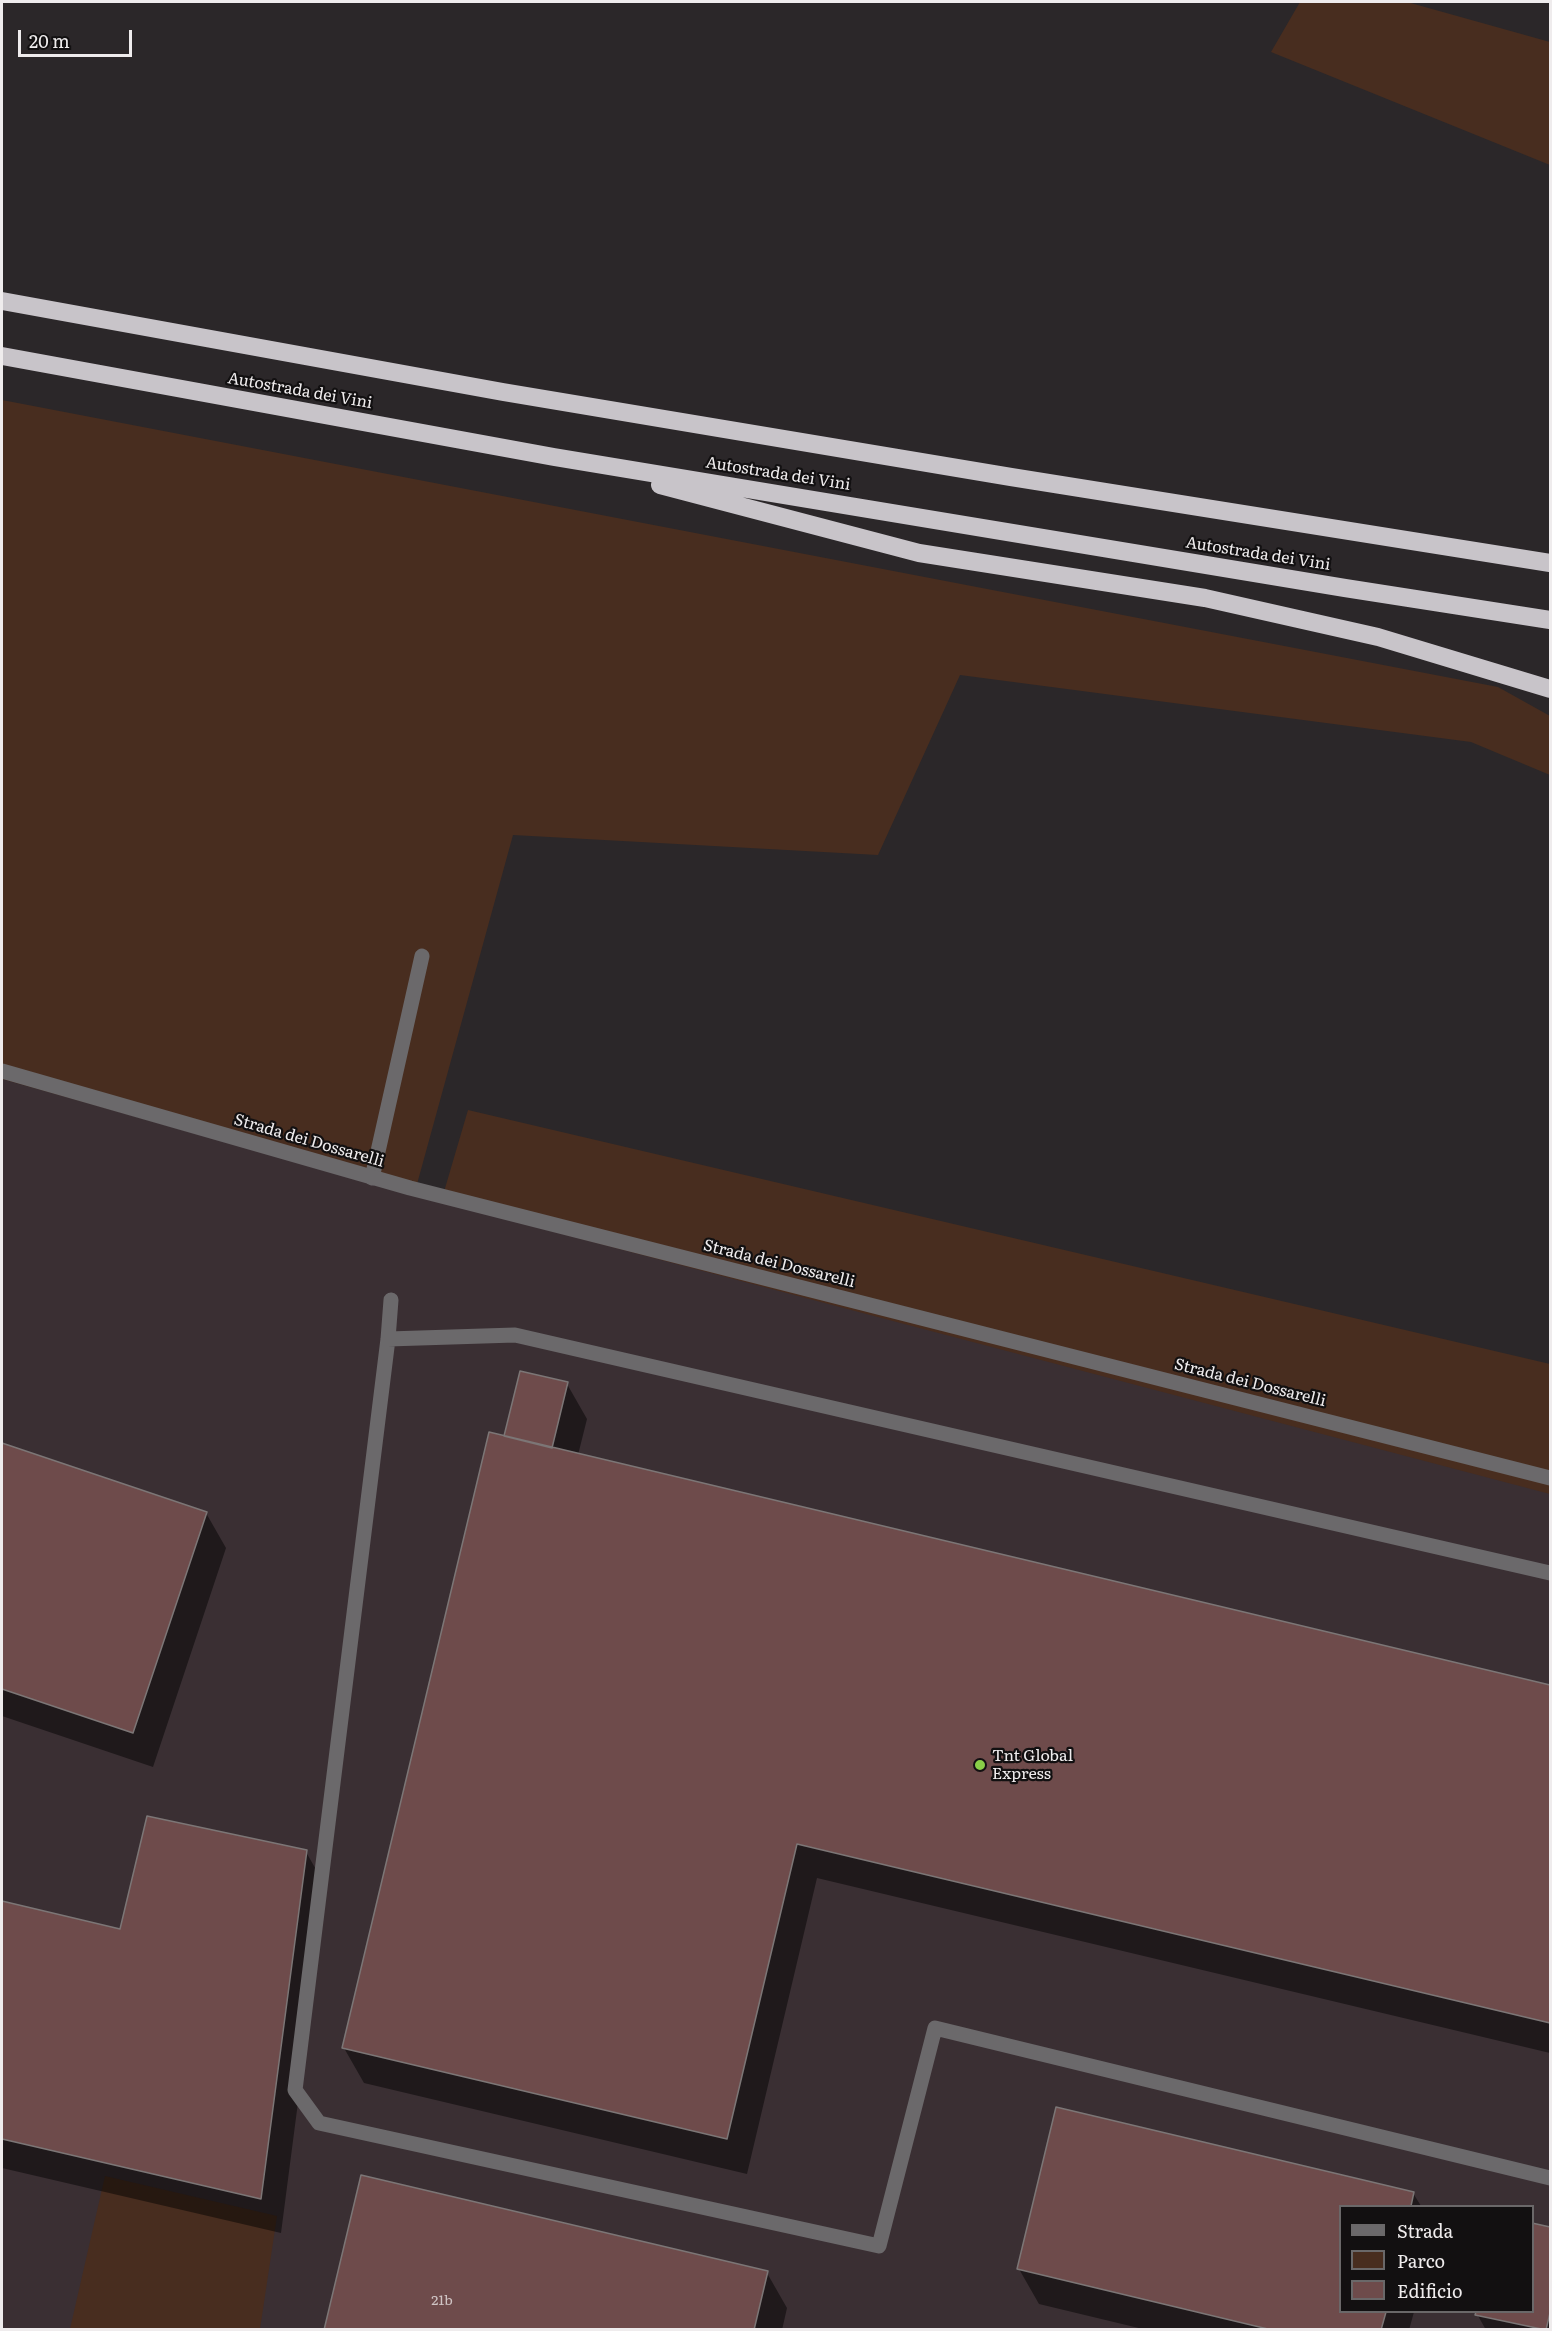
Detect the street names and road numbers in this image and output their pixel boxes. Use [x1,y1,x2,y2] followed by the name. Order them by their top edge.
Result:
[226,369,374,413] street label: Autostrada dei Vini
[704,453,852,495] street label: Autostrada dei Vini
[1184,533,1332,575] street label: Autostrada dei Vini
[232,1110,386,1172] street label: Strada dei Dossarelli
[701,1236,857,1292] street label: Strada dei Dossarelli
[1172,1355,1328,1411] street label: Strada dei Dossarelli

